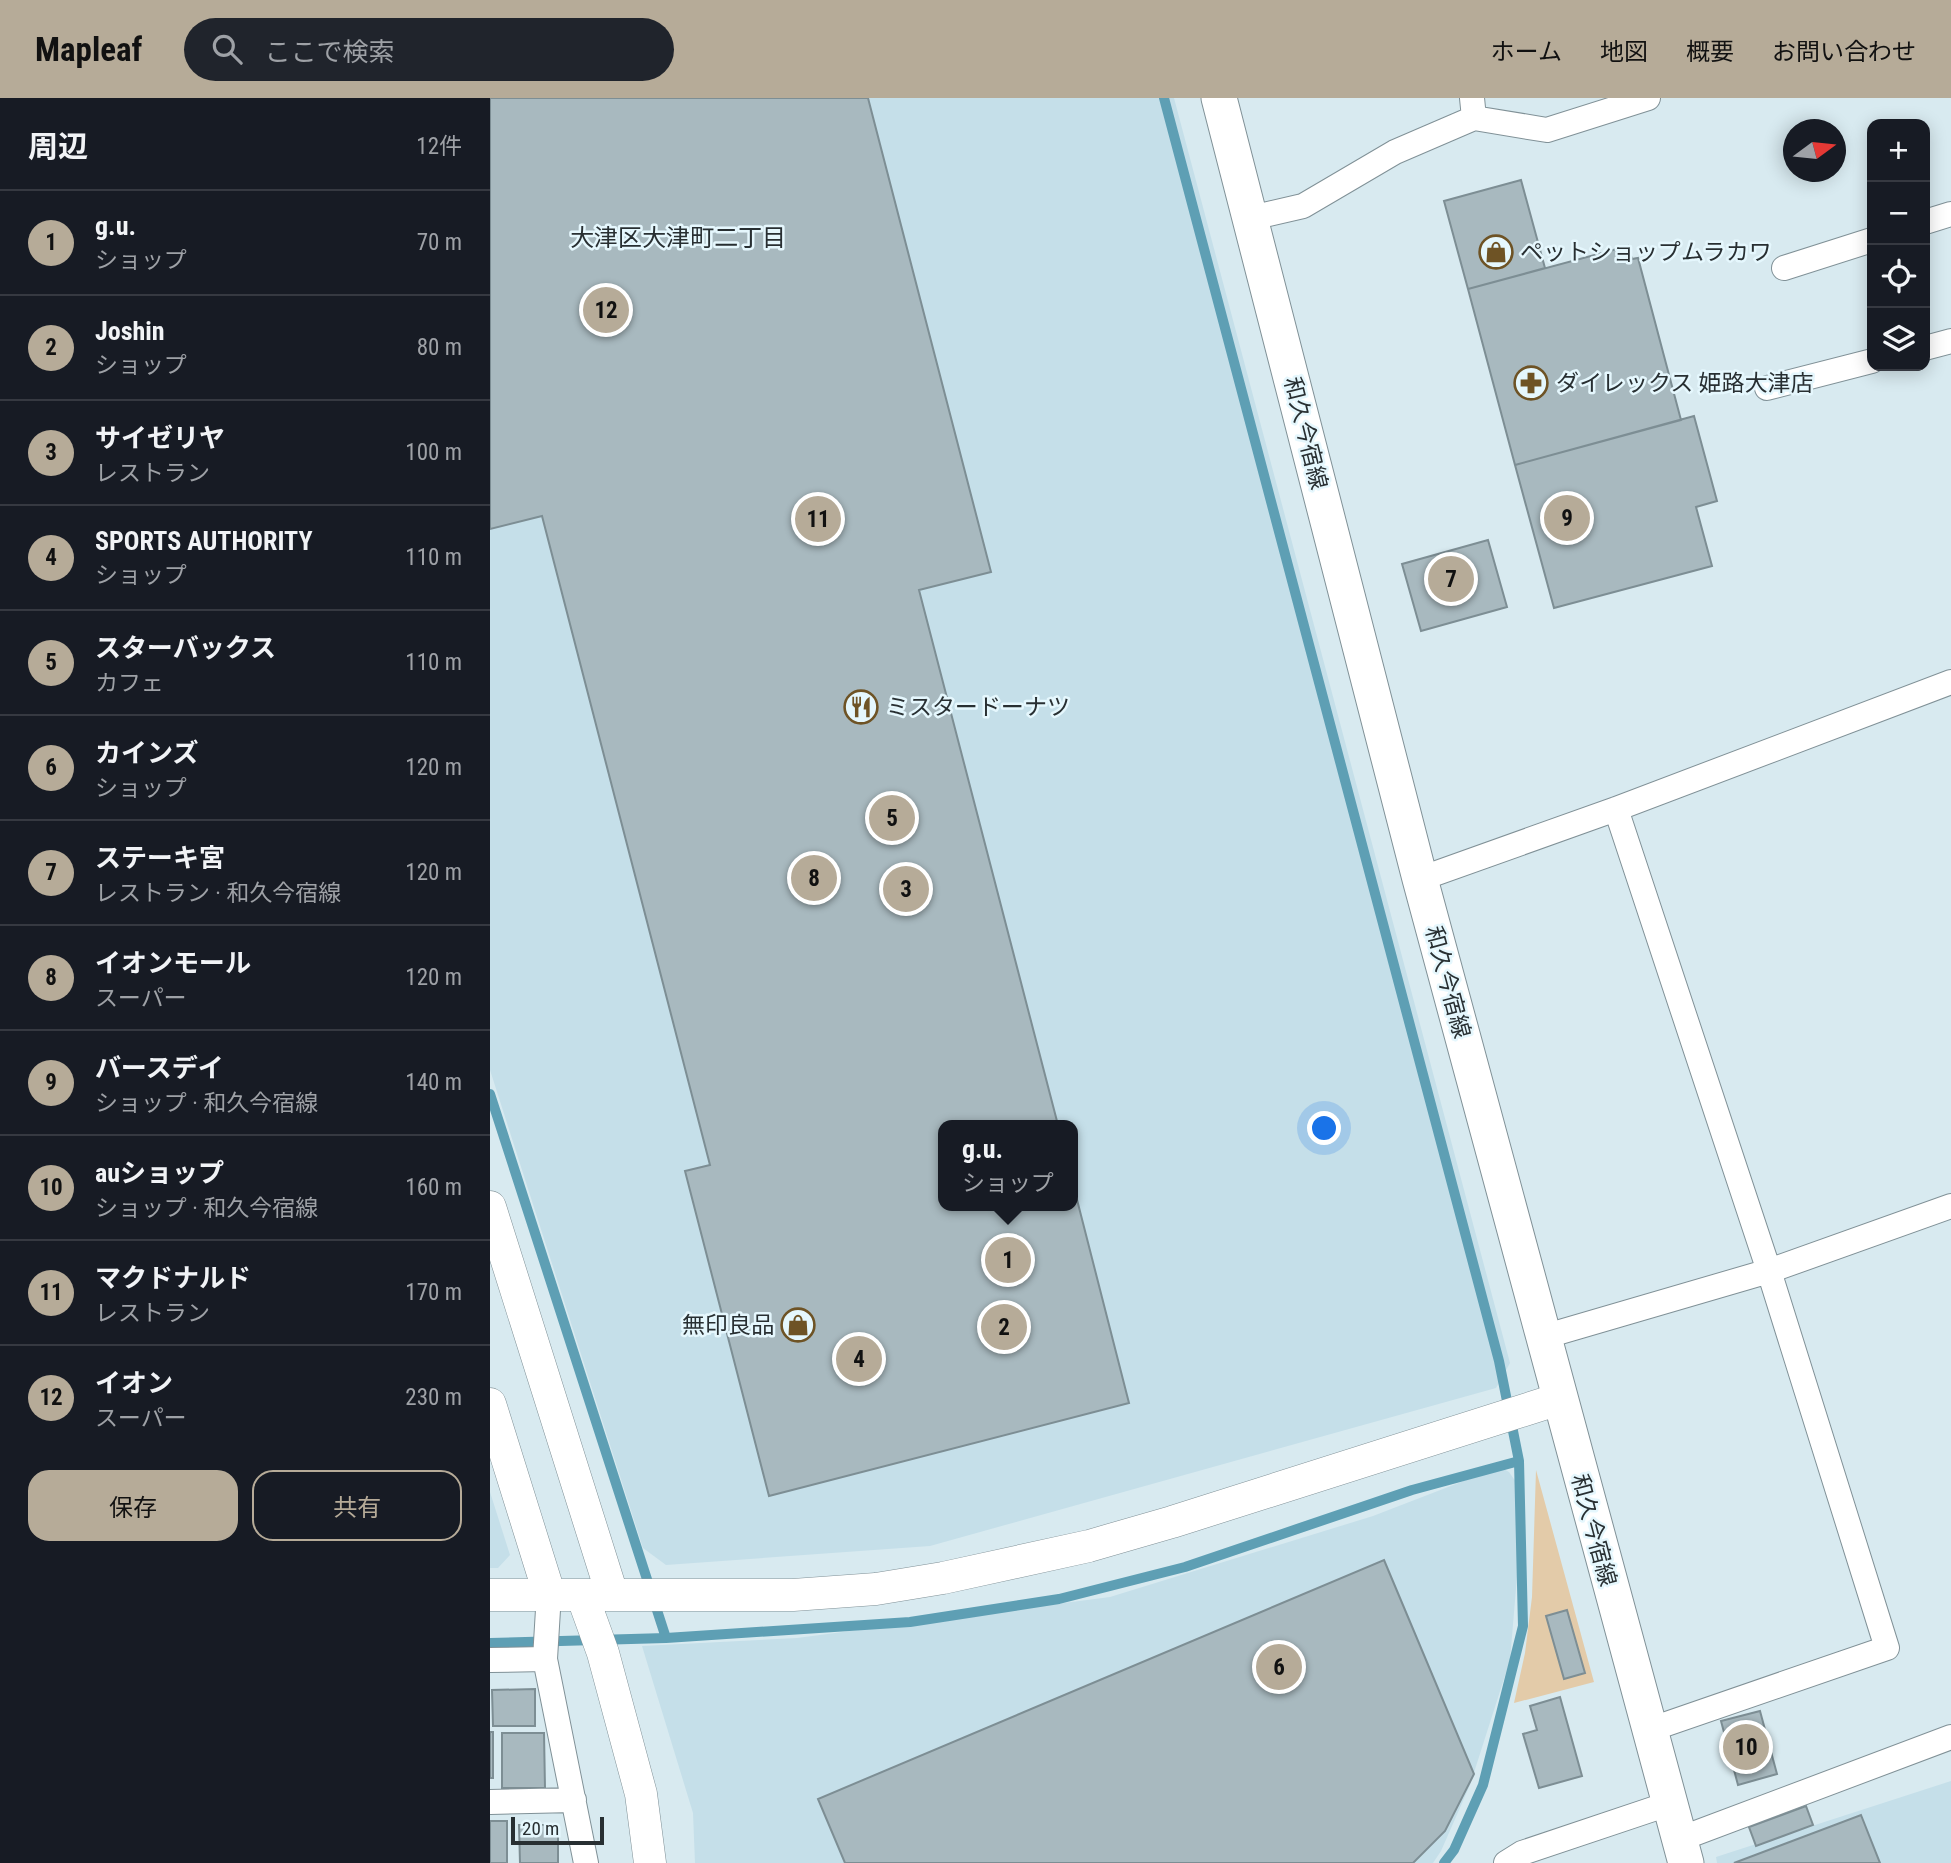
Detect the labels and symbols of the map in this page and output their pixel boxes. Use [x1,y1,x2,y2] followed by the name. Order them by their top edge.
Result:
[1783,119,1846,182] north arrow
[570,224,786,252] district label: 大津区大津町二丁目
[1477,233,1515,271] shop icon: ペットショップムラカワ
[1520,239,1772,266] place label: ペットショップムラカワ
[583,284,629,336] pin: 12
[1512,364,1550,402] pharmacy icon: ダイレックス 姫路大津店
[1556,370,1814,397] place label: ダイレックス 姫路大津店
[1279,374,1333,492] street label: 和久今宿線
[1544,492,1590,544] pin: 9
[795,493,841,545] pin: 11
[1428,553,1474,605] pin: 7
[842,688,880,726] restaurant icon: ミスタードーナツ
[886,694,1070,721] place label: ミスタードーナツ
[869,792,915,844] pin: 5
[791,852,837,904] pin: 8
[883,863,929,915] pin: 3
[1420,923,1475,1041] street label: 和久今宿線
[1307,1111,1341,1145] your location
[985,1234,1031,1286] pin: 1
[981,1301,1027,1353] pin: 2
[779,1306,817,1344] shop icon: 無印良品
[682,1312,774,1339] place label: 無印良品
[836,1333,882,1385] pin: 4
[1566,1471,1621,1589] street label: 和久今宿線
[1256,1641,1302,1693] pin: 6
[1723,1721,1769,1773] pin: 10
[511,1814,604,1846] scale bar

